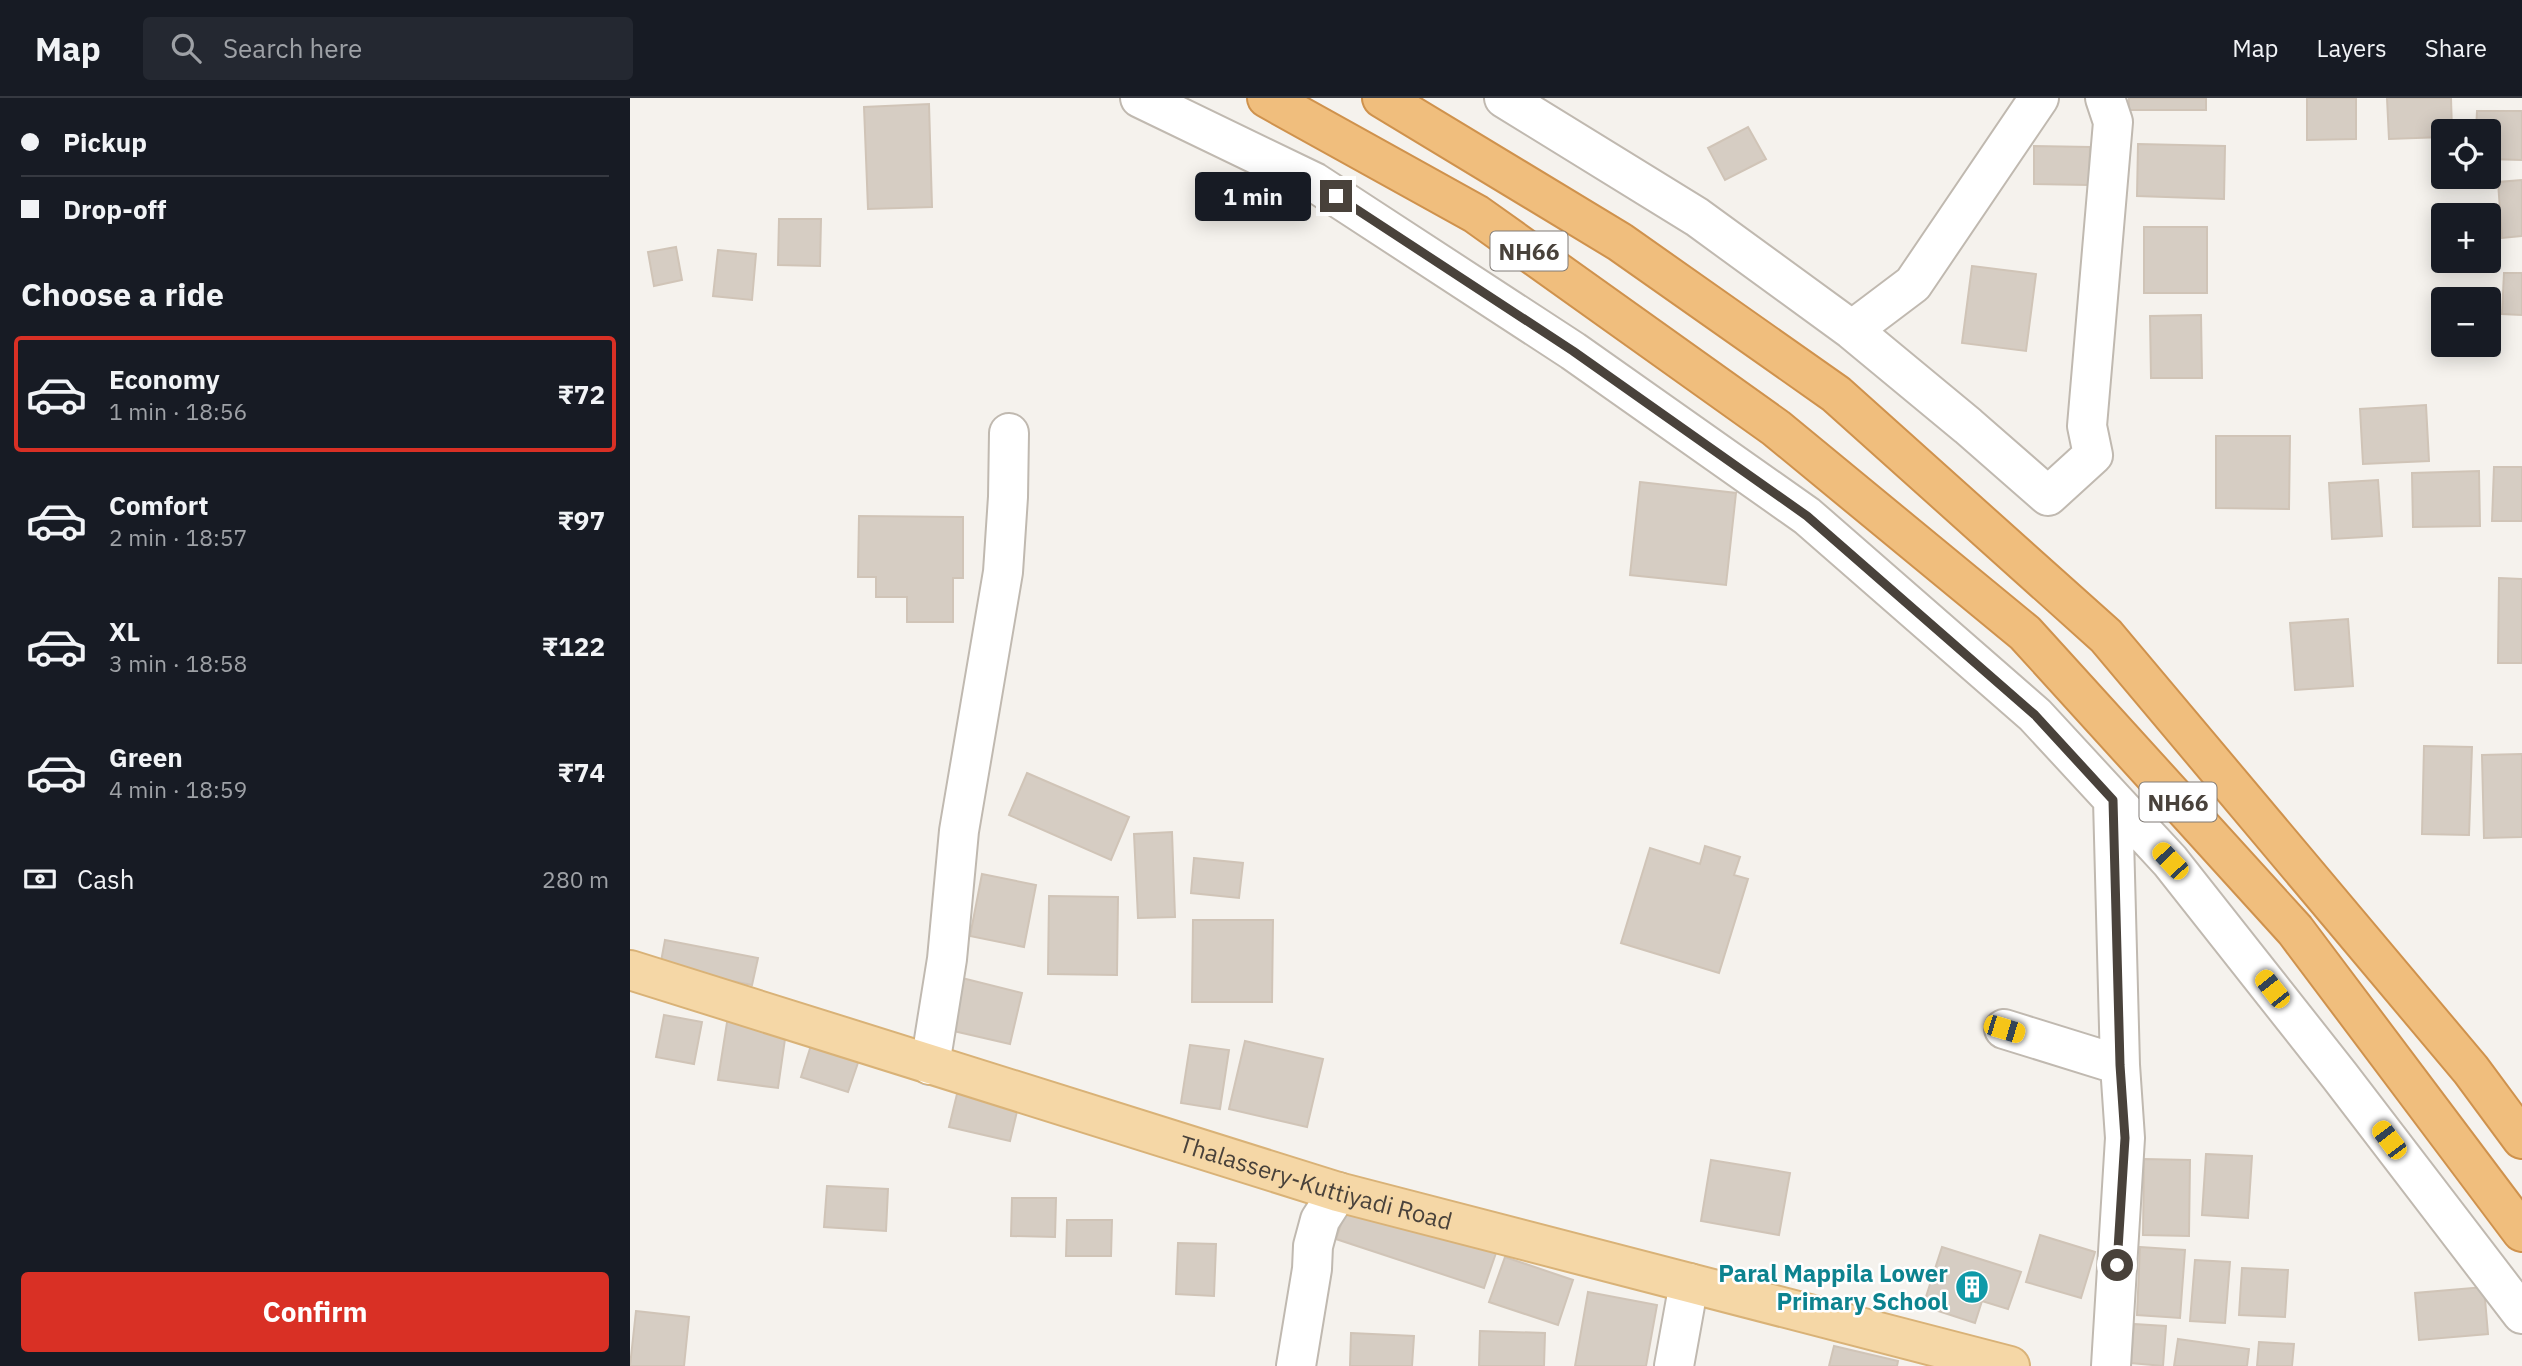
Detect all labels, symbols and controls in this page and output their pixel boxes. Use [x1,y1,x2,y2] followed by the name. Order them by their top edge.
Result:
[143,17,633,80] search box
[35,27,101,70] text: Map
[167,29,205,67] icon: search
[223,31,362,65] text: Search here
[2232,32,2279,64] text: Map
[2317,32,2387,64] text: Layers
[2425,32,2487,64] text: Share
[2431,119,2501,357] map controls
[2431,119,2501,189] button: locate
[63,125,147,159] text: Pickup
[1196,172,1312,220] callout: 1 min
[1320,180,1352,212] route end
[1223,181,1283,211] text: 1 min
[63,192,166,226] text: Drop-off
[2431,203,2501,273] button: +
[1490,232,1567,270] road number: NH66
[21,273,224,315] text: Choose a ride
[2431,287,2501,357] button: −
[109,362,220,396] text: Economy
[25,363,88,426] icon: car
[557,377,605,411] text: ₹72
[109,396,247,426] text: 1 min · 18:56
[109,488,208,522] text: Comfort
[25,489,88,552] icon: car
[557,503,605,537] text: ₹97
[109,522,247,552] text: 2 min · 18:57
[109,614,140,648] text: XL
[25,615,88,678] icon: car
[542,629,605,663] text: ₹122
[109,648,247,678] text: 3 min · 18:58
[109,740,183,774] text: Green
[25,741,88,804] icon: car
[557,755,605,789] text: ₹74
[109,774,247,804] text: 4 min · 18:59
[2140,782,2216,822] road number: NH66
[2148,838,2193,884] car
[21,860,59,898] icon: cash
[77,862,134,896] text: Cash
[542,864,609,894] text: 280 m
[2251,966,2294,1012] car
[1981,1013,2028,1045] car
[2368,1117,2411,1163] car
[1175,1127,1456,1237] street label: Thalassery-Kuttiyadi Road
[2101,1249,2133,1281] route start
[1718,1257,1948,1317] place label: Paral Mappila Lower Primary School
[1953,1268,1991,1306] building icon: Paral Mappila Lower Primary School
[21,1272,609,1352] button: Confirm

